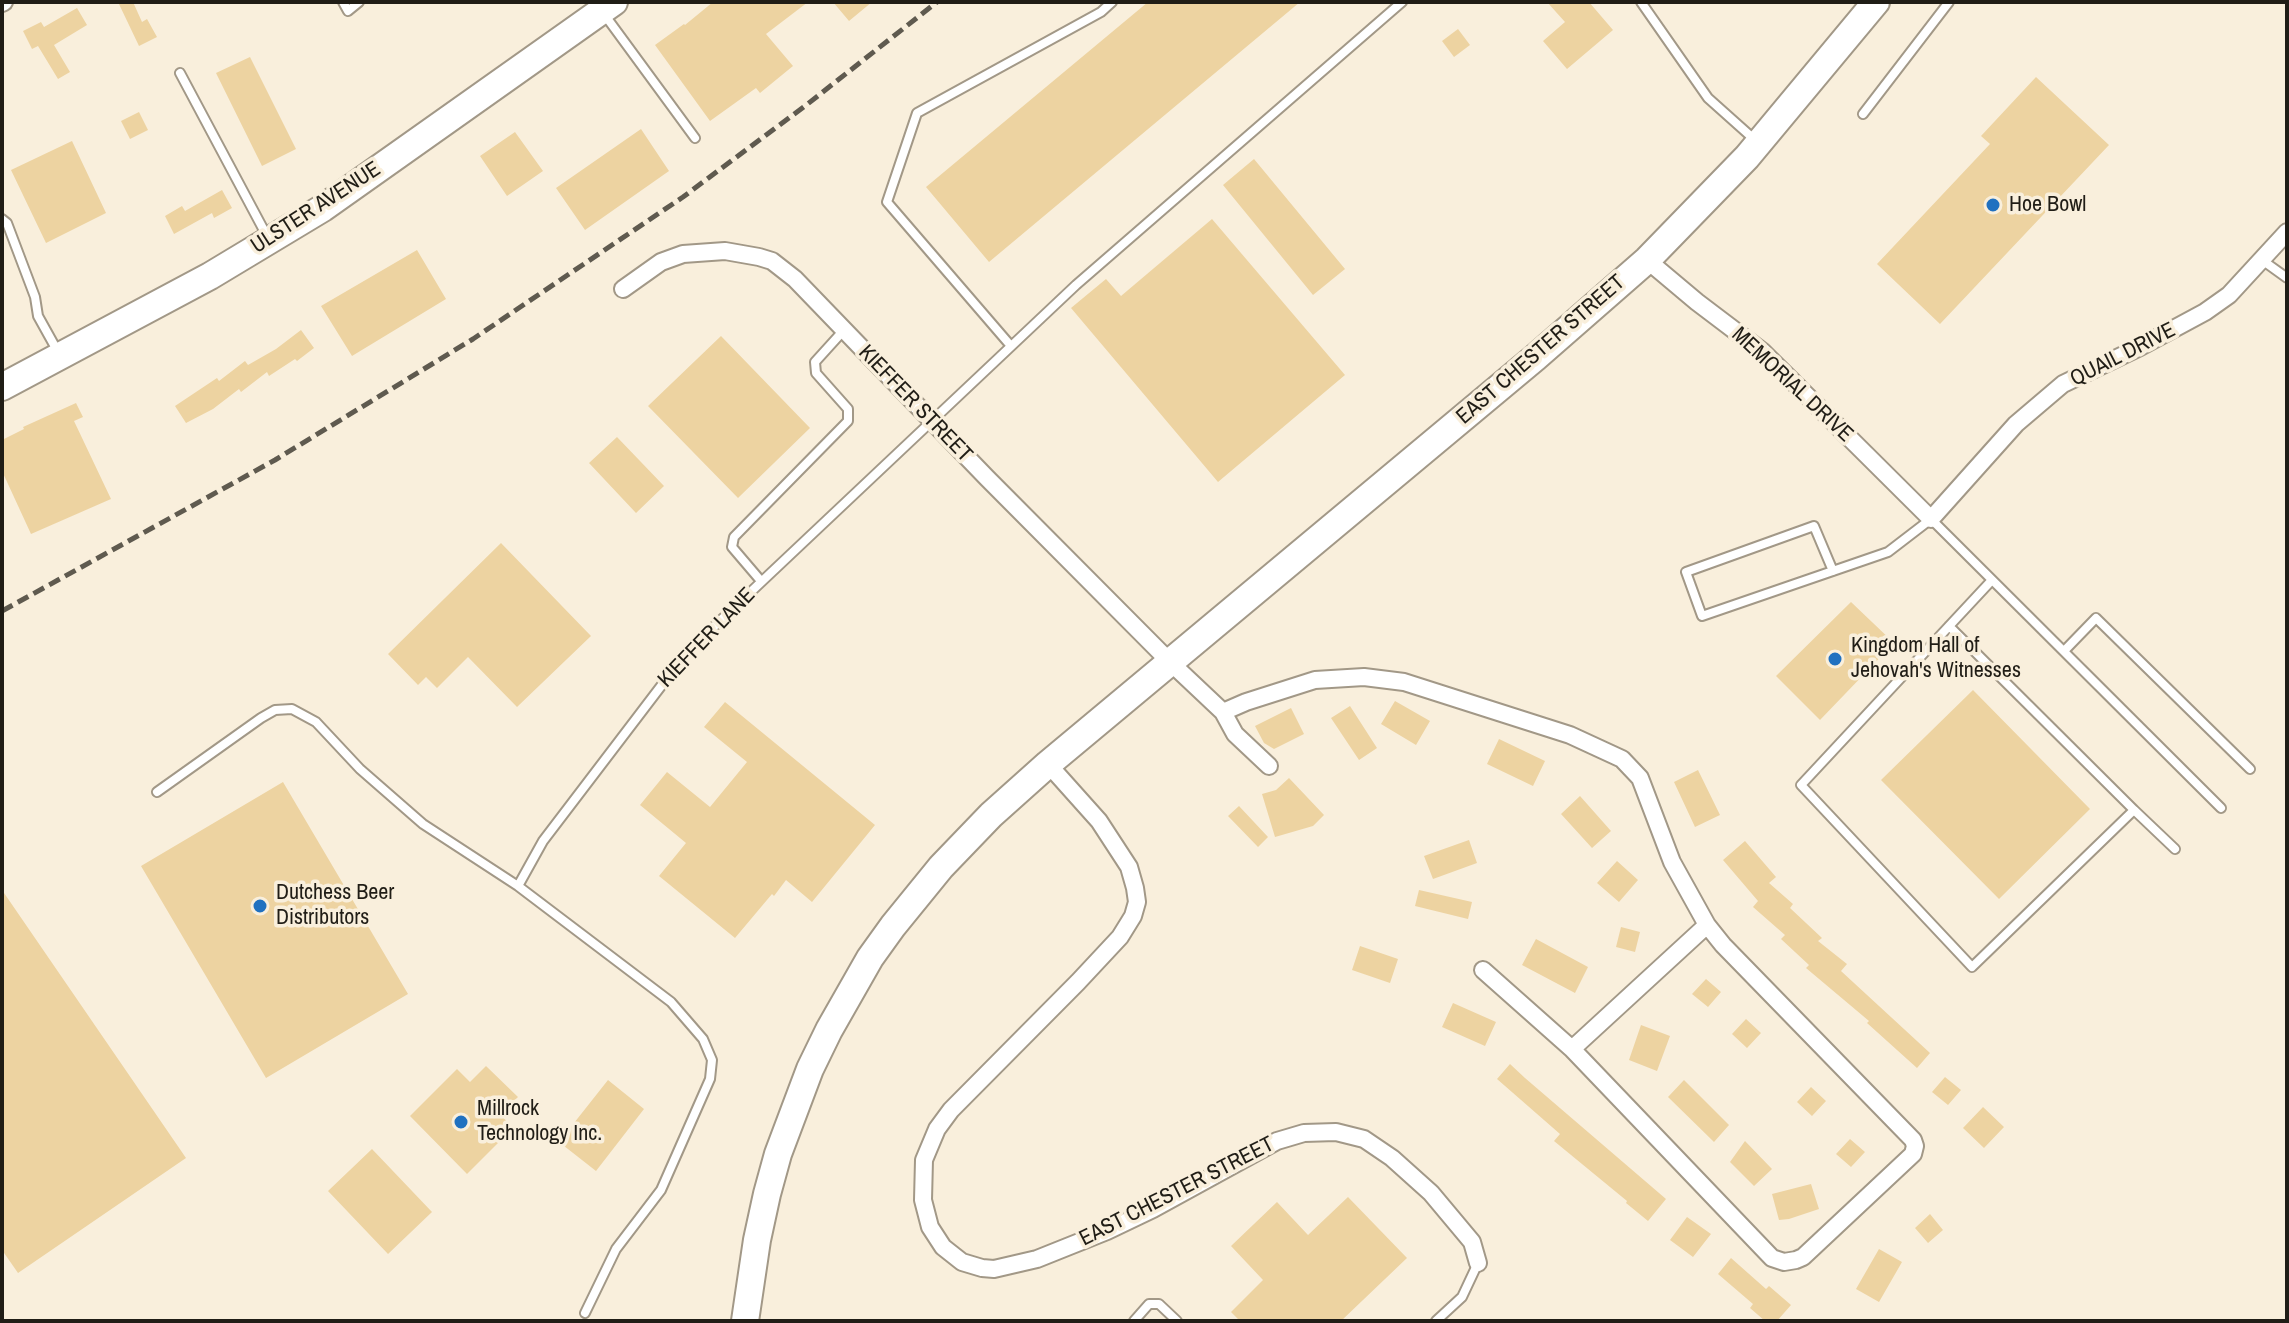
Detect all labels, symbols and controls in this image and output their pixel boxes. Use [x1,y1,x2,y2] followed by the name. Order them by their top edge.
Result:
[246,156,386,260] street label: ULSTER AVENUE
[2009,192,2086,218] place label: Hoe Bowl
[1984,196,2002,214] marker: Hoe Bowl
[1451,270,1631,430] street label: EAST CHESTER STREET
[2066,317,2180,393] street label: QUAIL DRIVE
[1726,322,1858,448] street label: MEMORIAL DRIVE
[853,340,977,468] street label: KIEFFER STREET
[653,583,761,693] street label: KIEFFER LANE
[1851,633,2021,684] place label: Kingdom Hall of Jehovah's Witnesses
[1826,650,1844,668] marker: Kingdom Hall of Jehovah's Witnesses
[276,880,394,932] place label: Dutchess Beer Distributors
[251,897,269,915] marker: Dutchess Beer Distributors
[477,1096,602,1148] place label: Millrock Technology Inc.
[452,1113,470,1131] marker: Millrock Technology Inc.
[1075,1132,1279,1252] street label: EAST CHESTER STREET

